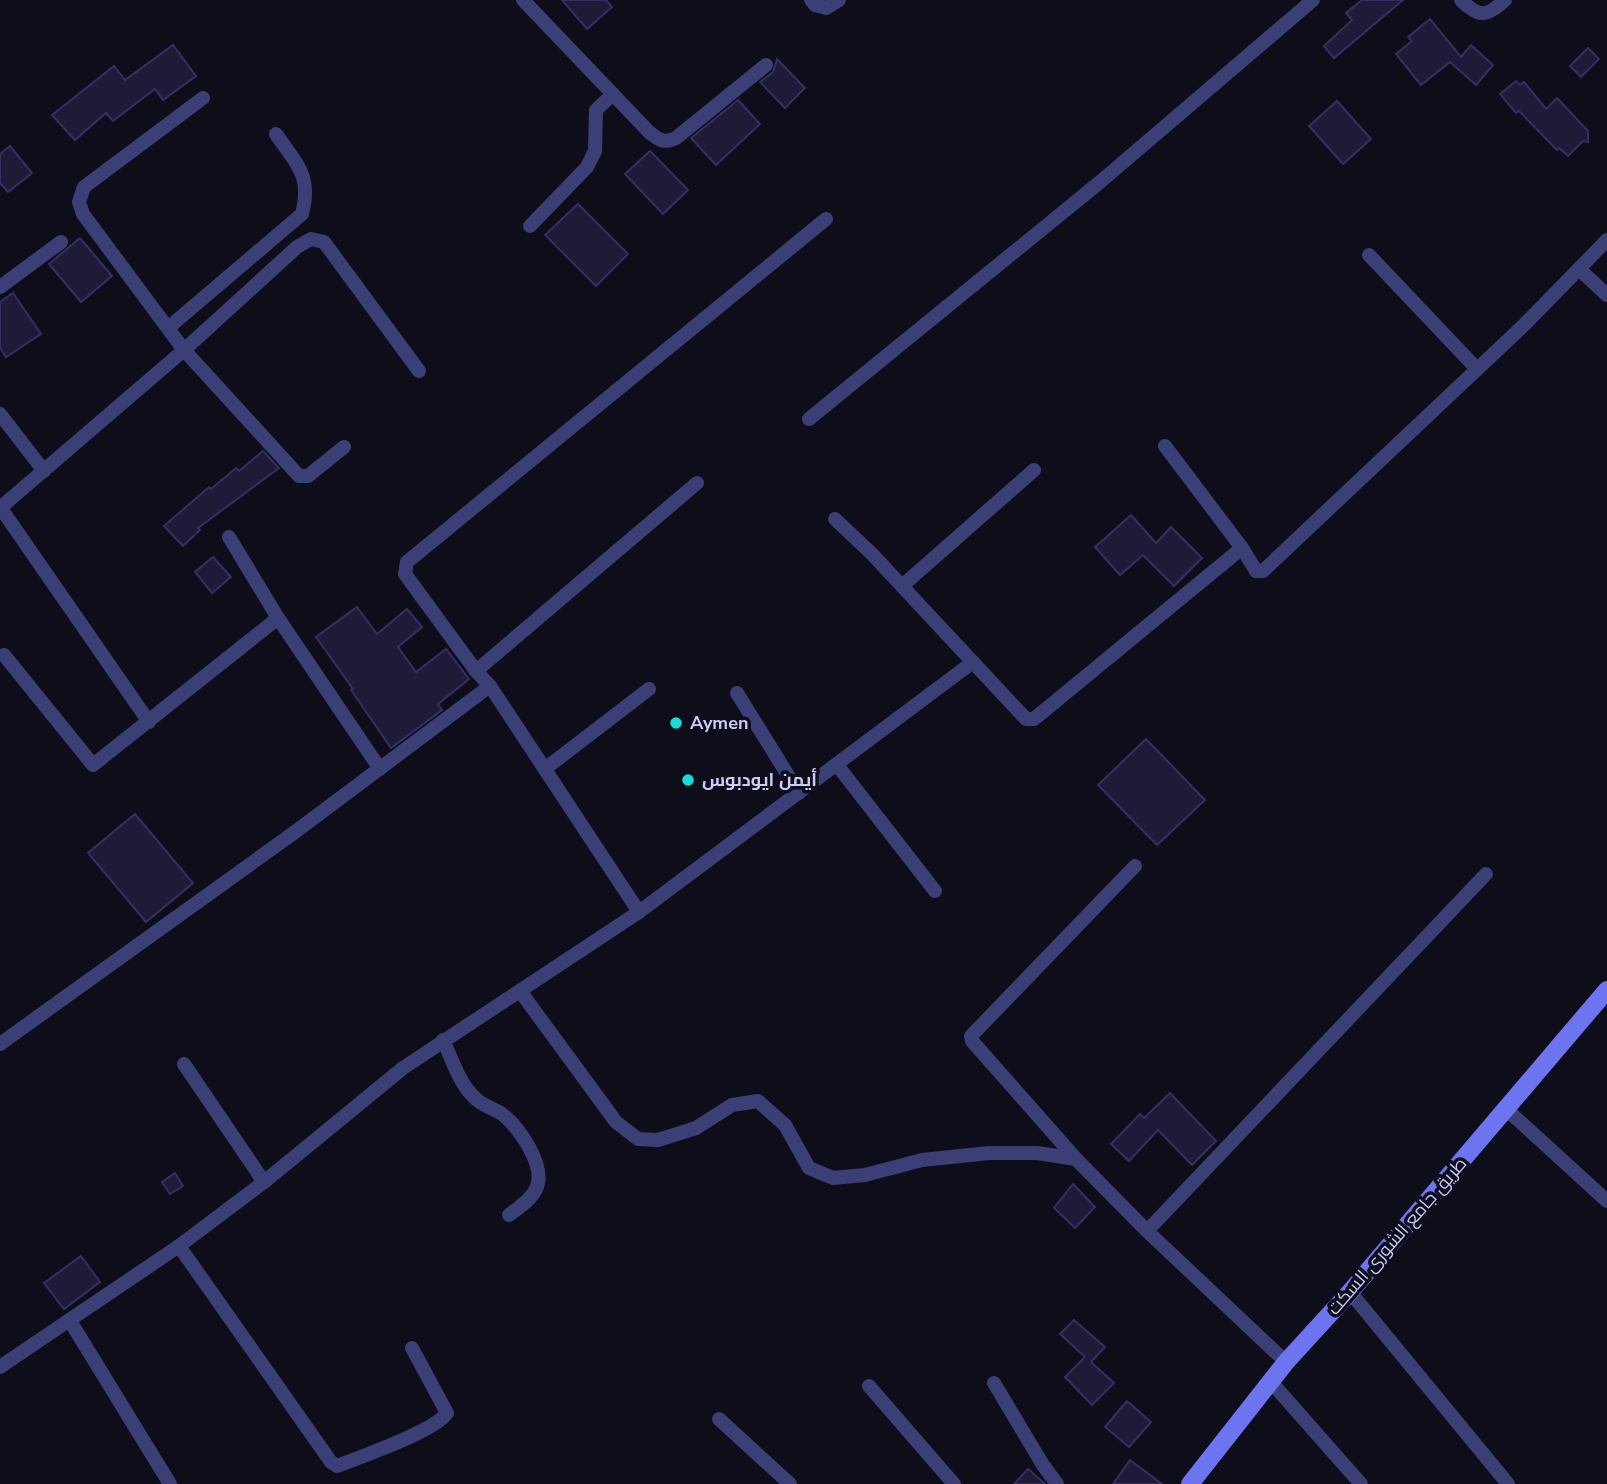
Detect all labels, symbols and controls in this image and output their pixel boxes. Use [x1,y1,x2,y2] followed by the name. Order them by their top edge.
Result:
[690,711,748,735] place label: Aymen
[668,715,684,731] marker: Aymen
[702,767,817,792] place label: أيمن ايودبوس
[680,772,696,788] marker: أيمن ايودبوس
[1322,1152,1472,1320] street label: طريق جامع الشورى السكت

